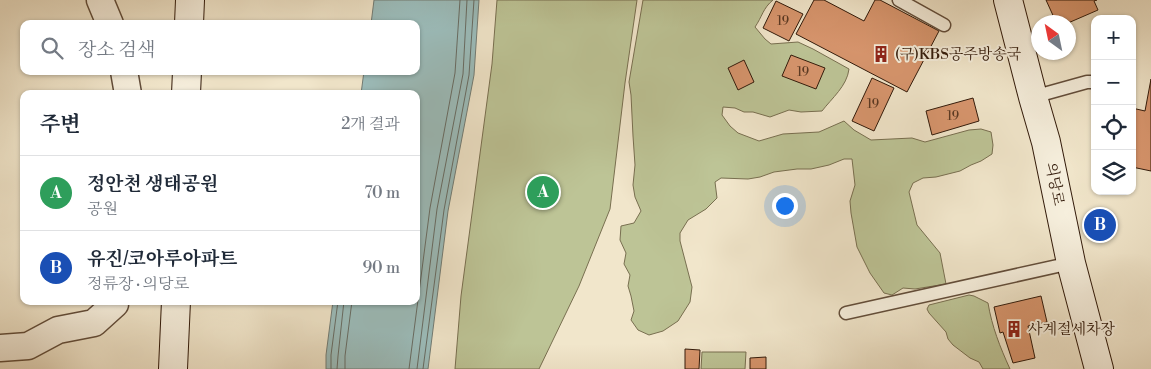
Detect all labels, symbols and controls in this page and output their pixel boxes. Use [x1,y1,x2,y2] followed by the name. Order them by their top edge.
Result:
[777,14,789,29] house number: 19
[1031,15,1076,60] north arrow
[1091,15,1136,195] map controls
[1091,15,1136,60] button: +
[20,20,420,75] search box
[38,34,66,62] icon: search
[78,38,155,62] text: 장소 검색
[871,44,891,64] building icon: (구)KBS공주방송국
[895,45,1022,64] place label: (구)KBS공주방송국
[1091,60,1136,105] button: −
[797,65,809,80] house number: 19
[867,97,879,112] house number: 19
[1091,105,1136,150] button: locate
[947,109,959,124] house number: 19
[40,112,81,138] text: 주변
[341,114,400,134] text: 2개 결과
[1091,150,1136,195] button: layers
[1041,161,1068,208] street label: 의당로
[87,172,219,196] text: 정안천 생태공원
[527,173,559,211] pin: A
[50,183,62,203] text: A
[364,183,400,203] text: 70 m
[772,193,798,219] your location
[87,199,118,219] text: 공원
[1084,206,1116,244] pin: B
[87,247,237,271] text: 유진/코아루아파트
[50,258,62,278] text: B
[362,258,400,278] text: 90 m
[87,274,189,294] text: 정류장 · 의당로
[1004,319,1024,339] building icon: 사계절세차장
[1028,320,1115,339] place label: 사계절세차장

